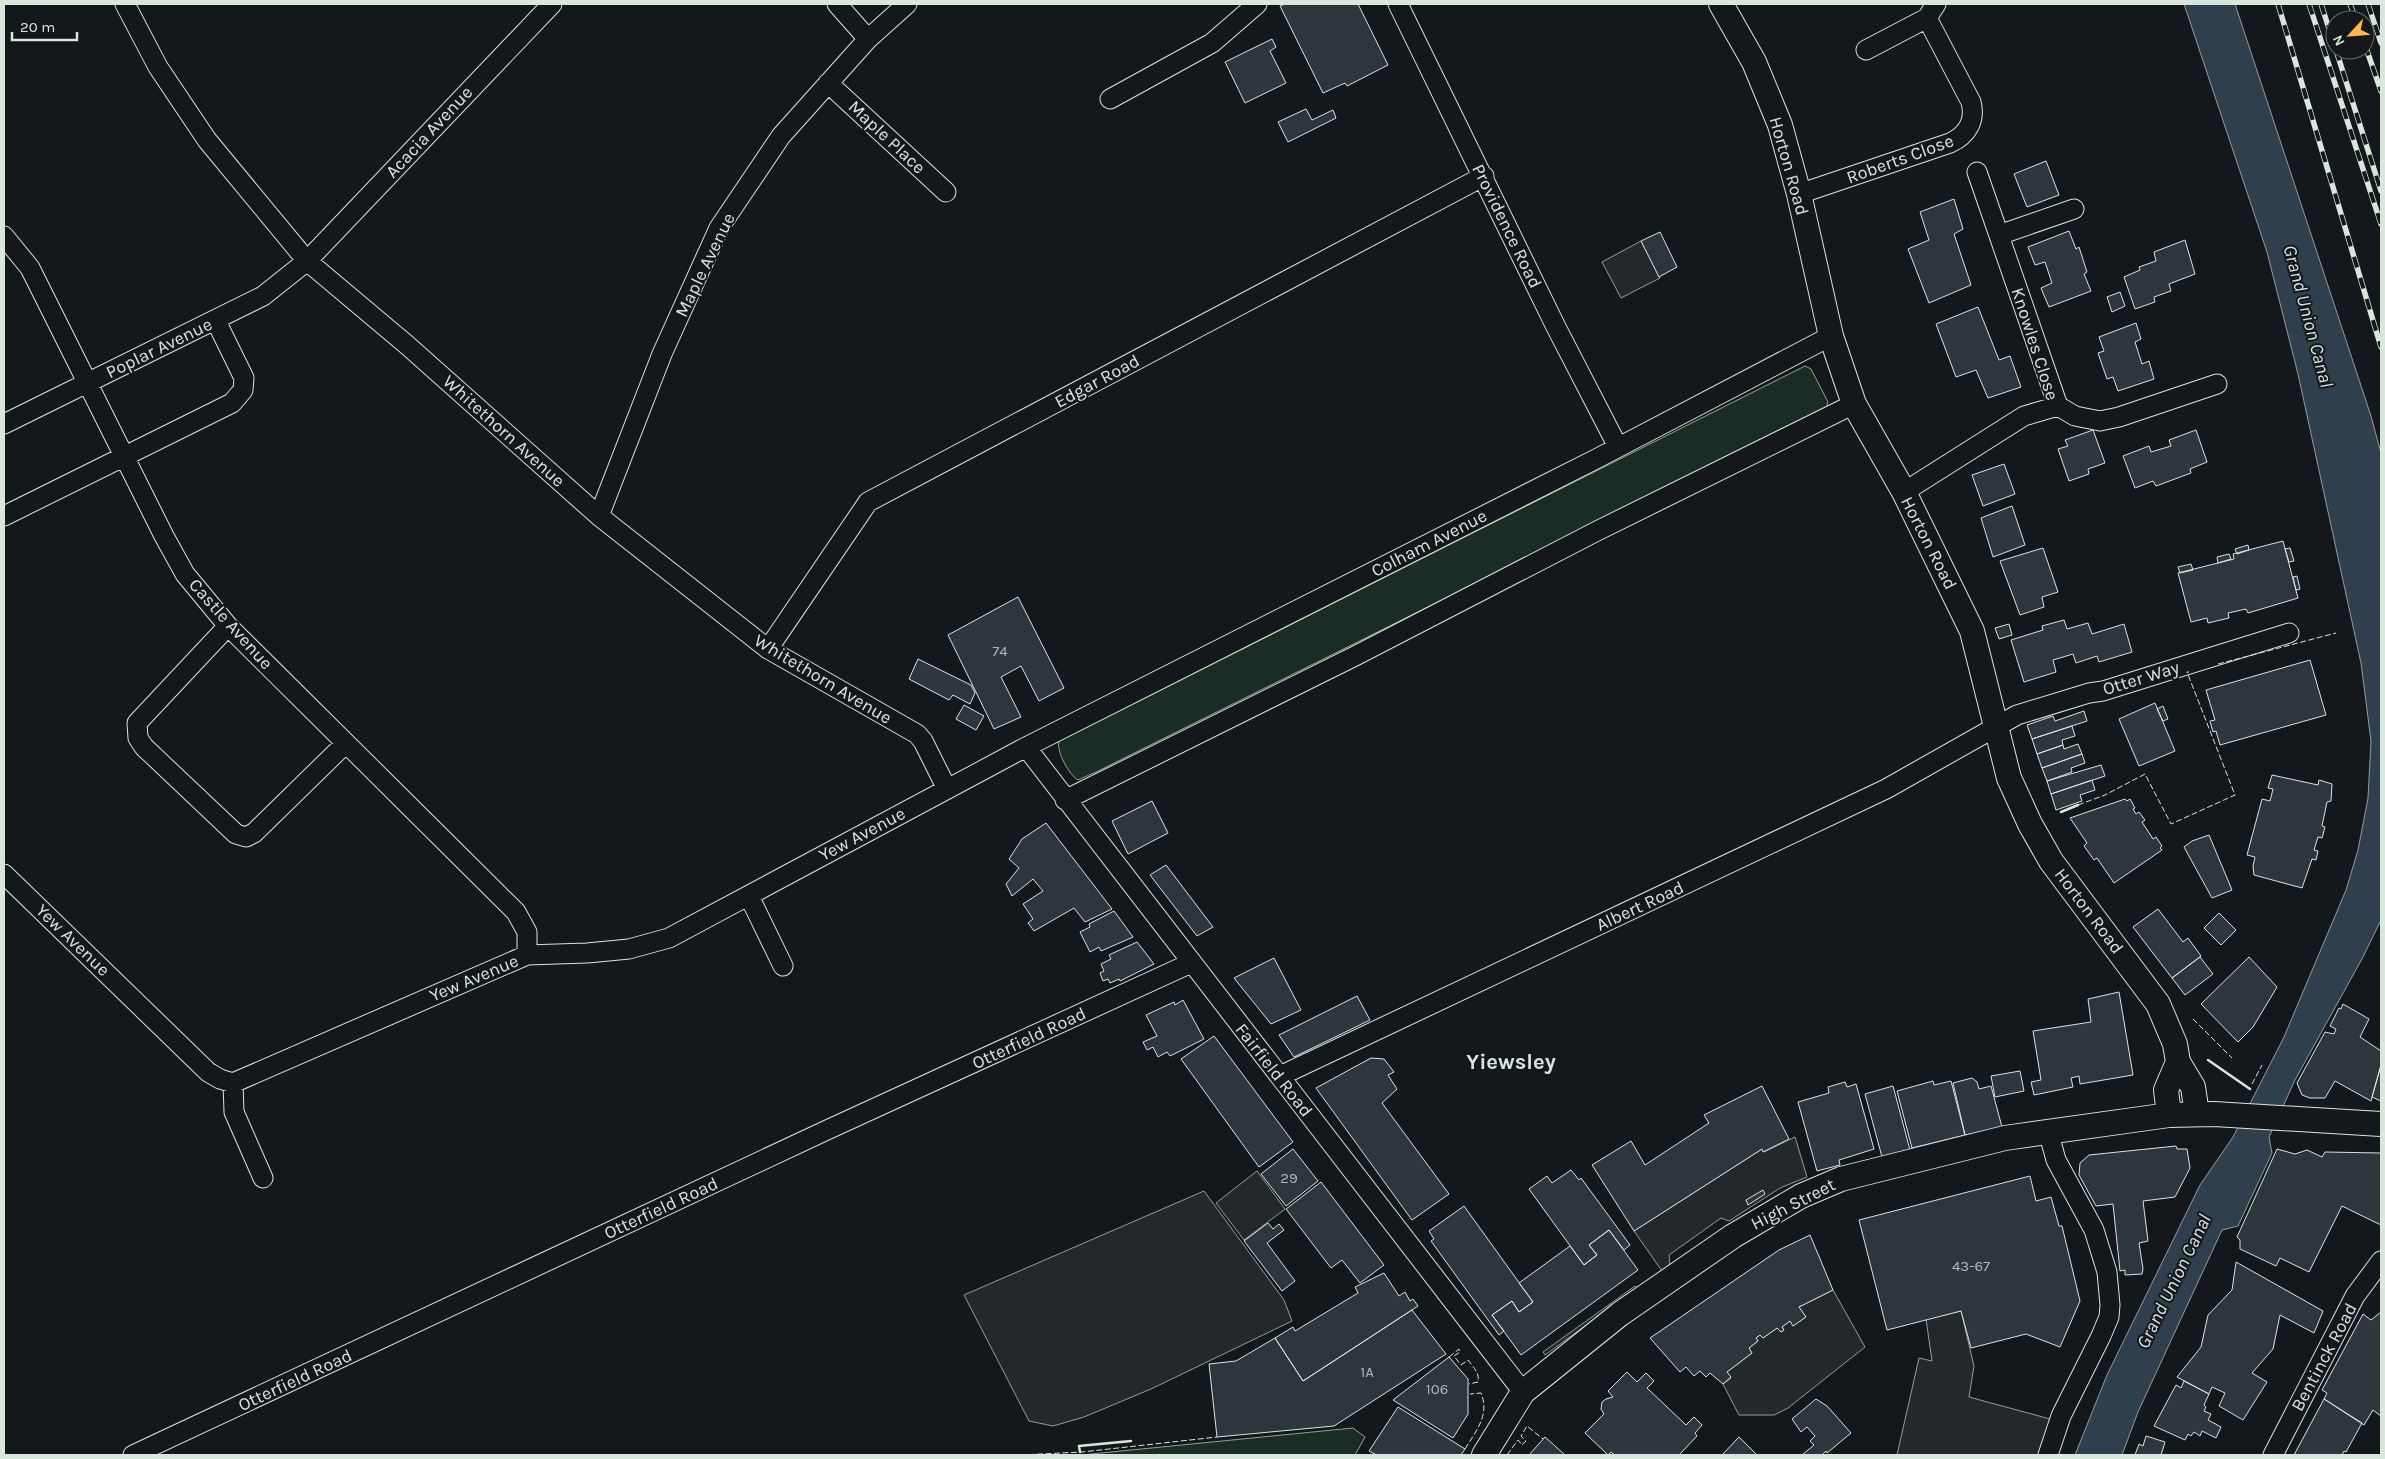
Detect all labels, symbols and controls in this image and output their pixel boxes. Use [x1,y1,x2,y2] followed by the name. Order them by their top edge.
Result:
[12,10,78,42] scale bar
[2325,10,2375,60] north arrow
[20,18,55,36] text: 20 m
[2329,32,2349,49] text: N
[381,81,477,183] street label: Acacia Avenue
[844,96,930,178] street label: Maple Place
[1764,114,1814,218] street label: Horton Road
[1843,129,1957,189] street label: Roberts Close
[1467,160,1547,292] street label: Providence Road
[670,209,740,321] street label: Maple Avenue
[2278,243,2338,390] water label: Grand Union Canal
[2006,285,2064,403] street label: Knowles Close
[102,313,216,383] street label: Poplar Avenue
[1051,349,1143,413] street label: Edgar Road
[438,370,570,492] street label: Whitethorn Avenue
[1896,493,1962,593] street label: Horton Road
[1367,504,1491,582] street label: Colham Avenue
[184,574,278,674] street label: Castle Avenue
[750,629,896,729] street label: Whitethorn Avenue
[992,642,1008,660] house number: 74
[2100,656,2183,700] street label: Otter Way
[815,802,909,866] street label: Yew Avenue
[2050,864,2128,958] street label: Horton Road
[1593,876,1687,936] street label: Albert Road
[31,899,115,981] street label: Yew Avenue
[426,949,522,1007] street label: Yew Avenue
[969,1002,1089,1074] street label: Otterfield Road
[1231,1019,1317,1121] street label: Fairfield Road
[1466,1049,1556,1075] district label: Yiewsley
[1280,1169,1298,1187] house number: 29
[601,1172,721,1244] street label: Otterfield Road
[1747,1173,1839,1235] street label: High Street
[2132,1210,2216,1352] water label: Grand Union Canal
[1952,1257,1990,1275] house number: 43-67
[2286,1299,2362,1415] street label: Bentinck Road
[235,1344,355,1416] street label: Otterfield Road
[1360,1363,1374,1381] house number: 1A
[1426,1380,1448,1398] house number: 106

